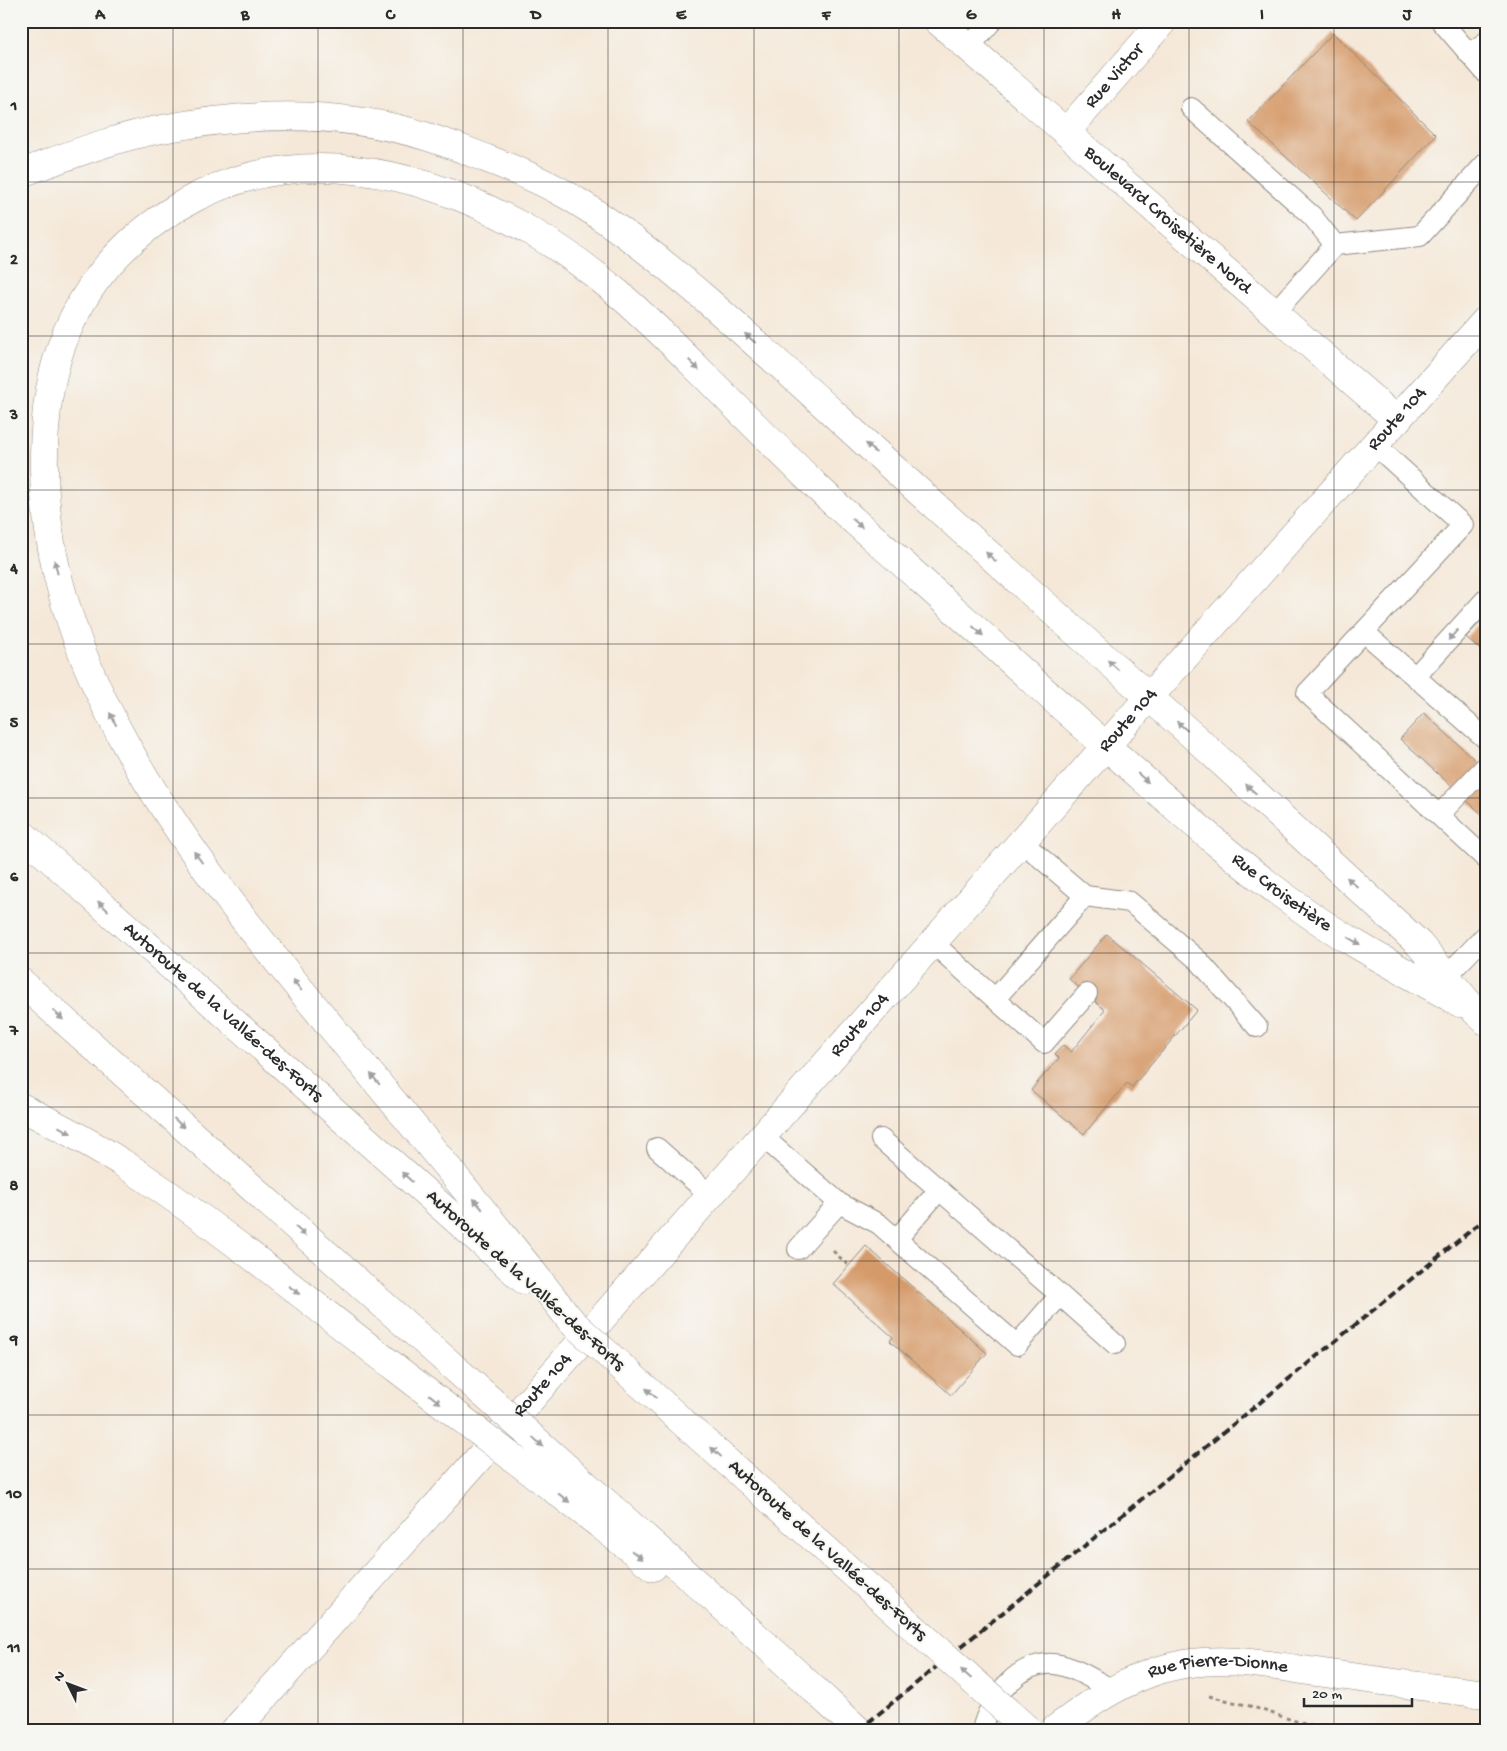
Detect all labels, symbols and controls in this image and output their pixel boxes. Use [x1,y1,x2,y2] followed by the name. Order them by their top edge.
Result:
[94,7,106,26] text: A
[240,7,250,26] text: B
[385,7,396,26] text: C
[529,7,542,26] text: D
[676,7,687,26] text: E
[821,7,832,26] text: F
[966,7,977,26] text: G
[1111,7,1121,26] text: H
[1260,7,1264,26] text: I
[1402,7,1413,26] text: J
[1080,37,1151,113] street label: Rue Victor
[10,98,17,117] text: 1
[1078,141,1257,301] street label: Boulevard Croisetière Nord
[10,252,18,271] text: 2
[744,333,757,344] one-way arrow
[688,358,700,370] one-way arrow
[1363,382,1432,456] street label: Route 104
[9,407,18,426] text: 3
[865,442,877,454] one-way arrow
[851,517,863,529] one-way arrow
[985,551,998,562] one-way arrow
[52,560,60,575] one-way arrow
[9,561,18,580] text: 4
[972,625,984,637] one-way arrow
[1447,628,1459,640] one-way arrow
[1107,659,1119,671] one-way arrow
[1094,683,1163,757] street label: Route 104
[109,712,117,726] one-way arrow
[10,715,19,734] text: 5
[1176,720,1188,732] one-way arrow
[1136,772,1148,784] one-way arrow
[1245,783,1257,795] one-way arrow
[1227,848,1336,938] street label: Rue Croisetière
[193,850,203,864] one-way arrow
[10,869,19,888] text: 6
[1346,876,1359,887] one-way arrow
[97,900,109,912] one-way arrow
[118,917,328,1108] street label: Autoroute de la Vallée-des-Forts
[1347,937,1360,946] one-way arrow
[292,979,303,992] one-way arrow
[825,988,895,1062] street label: Route 104
[51,1009,63,1021] one-way arrow
[9,1023,19,1042] text: 7
[369,1073,380,1086] one-way arrow
[173,1117,185,1129] one-way arrow
[57,1126,72,1134] one-way arrow
[402,1171,414,1183] one-way arrow
[10,1178,19,1197] text: 8
[421,1185,630,1377] street label: Autoroute de la Vallée-des-Forts
[473,1198,484,1211] one-way arrow
[294,1225,306,1237] one-way arrow
[287,1284,300,1295] one-way arrow
[9,1332,18,1351] text: 9
[508,1348,577,1422] street label: Route 104
[645,1388,658,1399] one-way arrow
[429,1394,442,1404] one-way arrow
[532,1436,544,1448] one-way arrow
[709,1446,722,1457] one-way arrow
[723,1455,932,1647] street label: Autoroute de la Vallée-des-Forts
[5,1486,22,1505] text: 10
[557,1493,571,1503] one-way arrow
[630,1549,643,1560] one-way arrow
[7,1640,20,1659] text: 11
[1145,1650,1290,1684] street label: Rue Pierre-Dionne
[42,1658,92,1708] north arrow
[51,1668,70,1686] text: N
[960,1668,972,1680] one-way arrow
[1304,1676,1412,1708] scale bar
[1312,1686,1342,1704] text: 20 m

